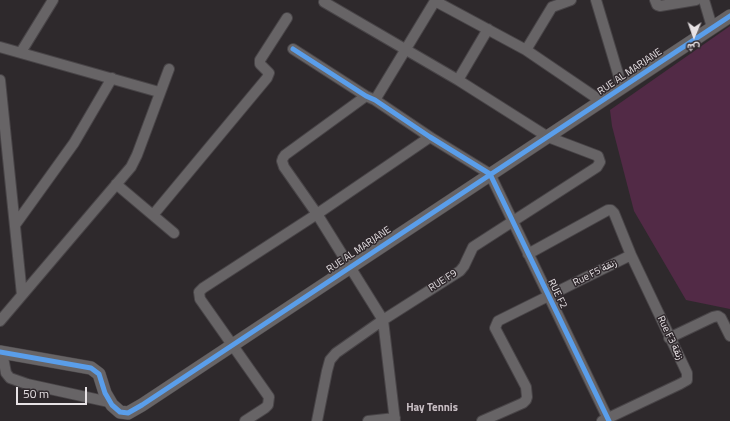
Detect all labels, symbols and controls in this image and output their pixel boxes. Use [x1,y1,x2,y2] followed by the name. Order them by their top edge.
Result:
[674,16,714,56] north arrow
[687,40,700,56] text: ش
[596,46,664,98] street label: RUE AL MARJANE
[325,224,393,276] street label: RUE AL MARJANE
[571,257,619,289] street label: Rue F5 زنقة
[427,267,459,295] street label: RUE F9
[545,277,569,311] street label: RUE F2
[654,314,686,362] street label: Rue F3 زنقة
[18,379,89,405] scale bar
[23,384,49,403] text: 50 m
[406,401,458,415] district label: Hay Tennis

